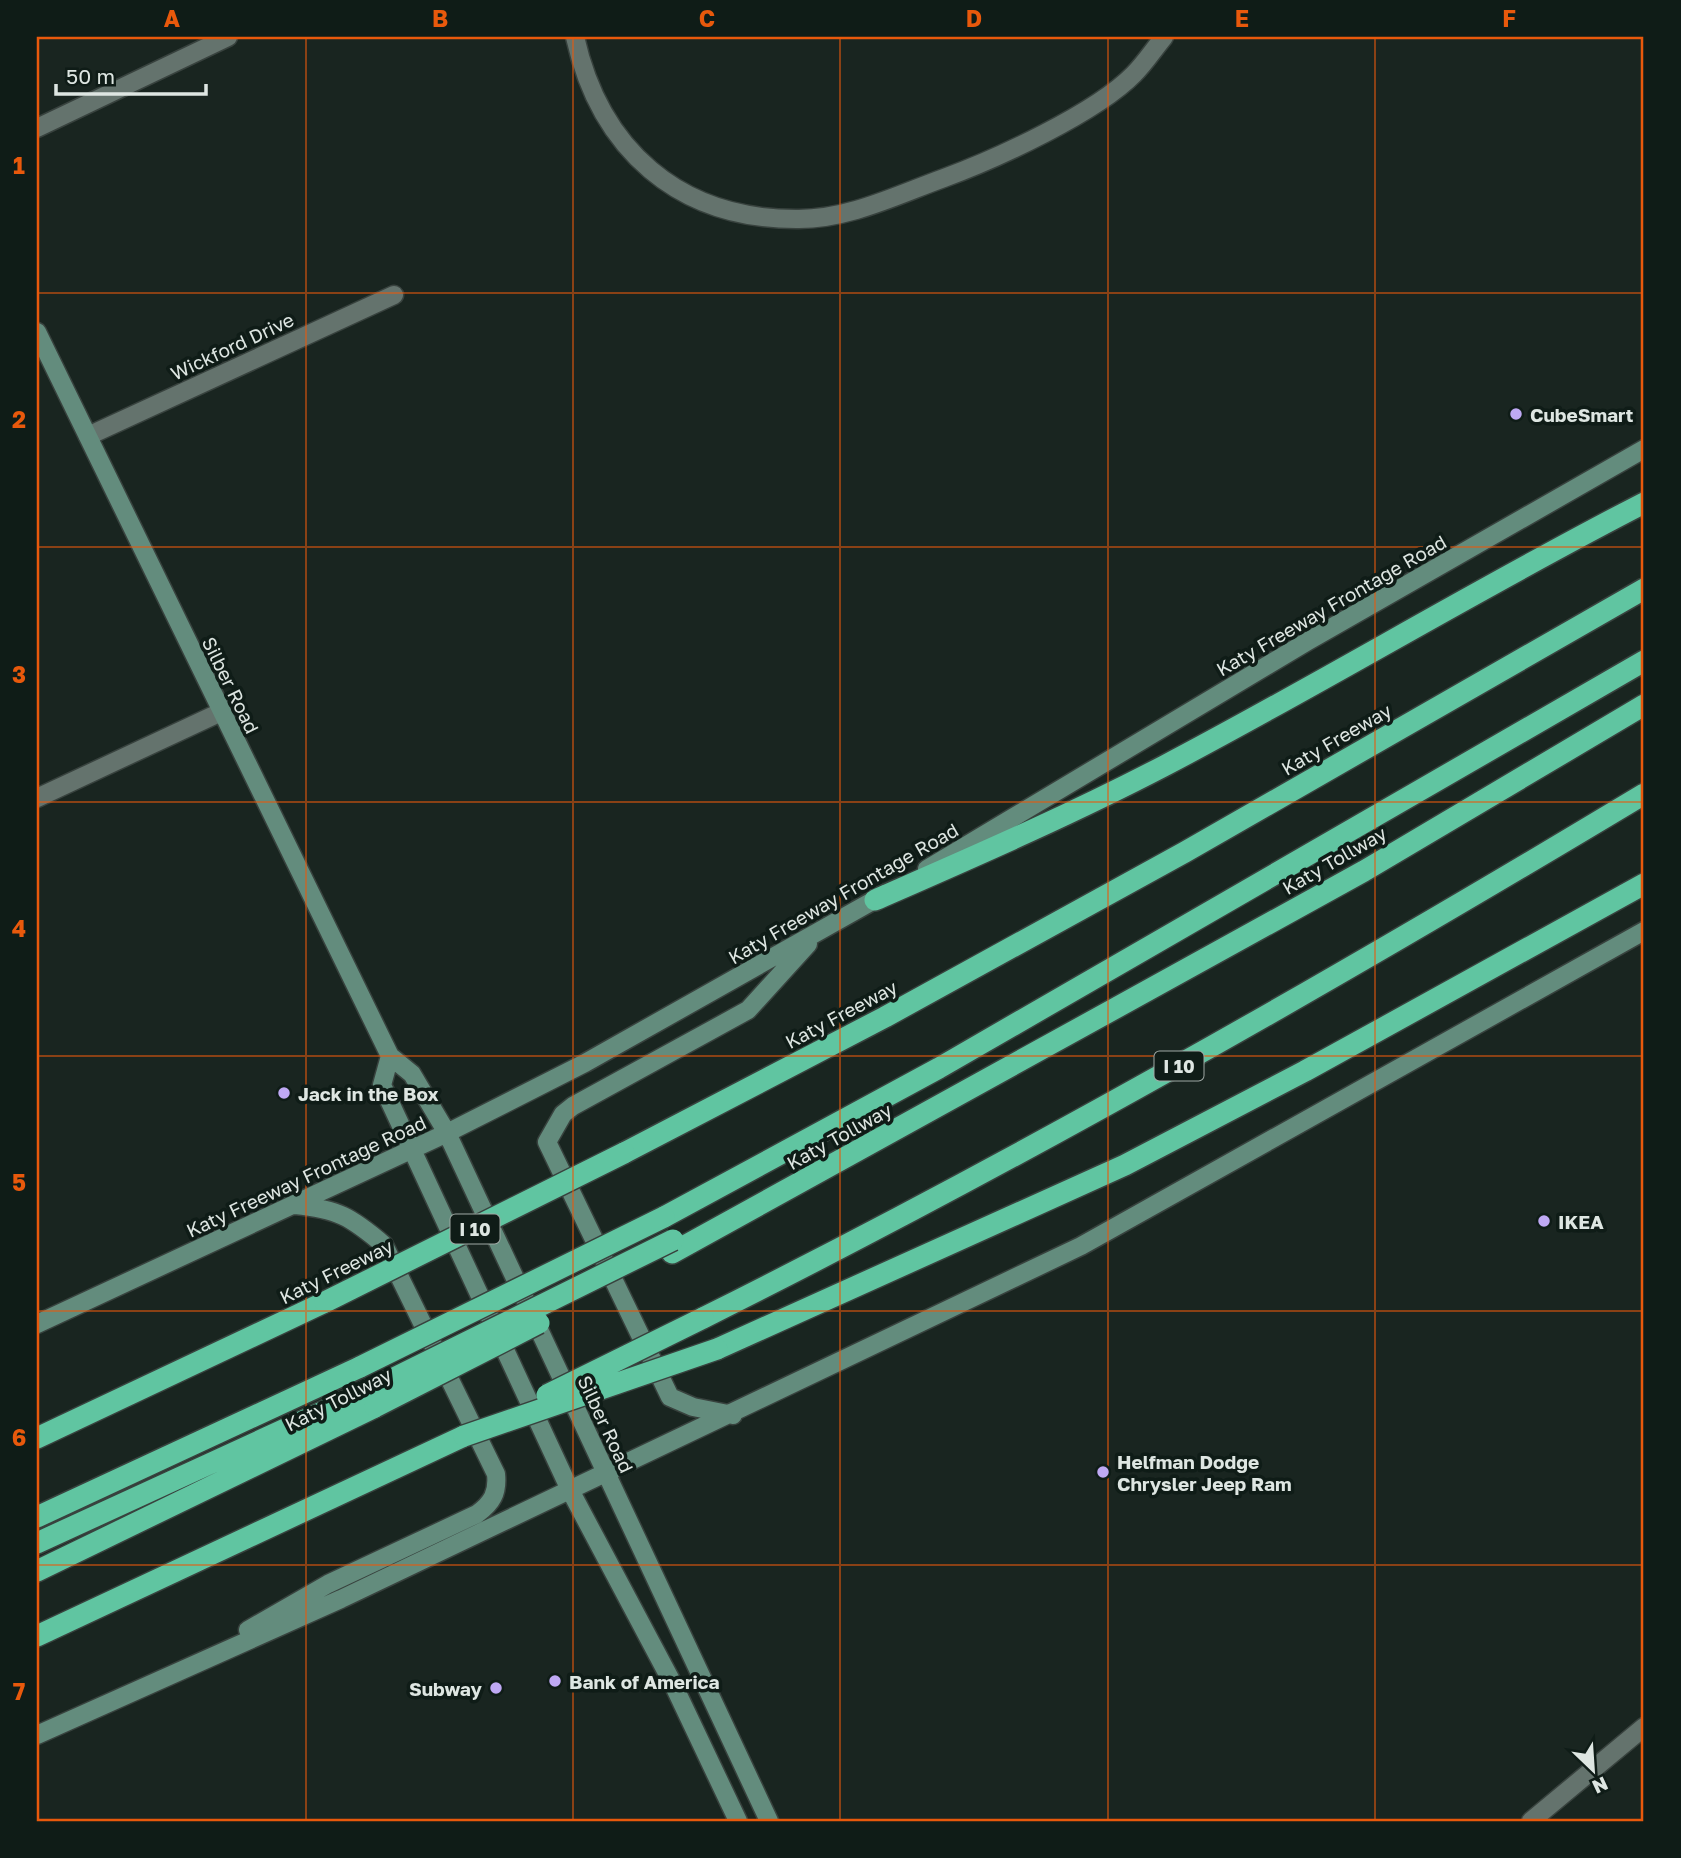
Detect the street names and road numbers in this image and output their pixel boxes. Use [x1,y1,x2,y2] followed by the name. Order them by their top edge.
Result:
[167,307,297,385] street label: Wickford Drive
[1212,530,1450,680] street label: Katy Freeway Frontage Road
[198,633,264,737] street label: Silber Road
[1277,698,1395,780] street label: Katy Freeway
[724,818,962,968] street label: Katy Freeway Frontage Road
[1278,821,1390,899] street label: Katy Tollway
[781,975,901,1053] street label: Katy Freeway
[1154,1051,1204,1080] road number: I 10
[783,1098,896,1174] street label: Katy Tollway
[183,1110,429,1242] street label: Katy Freeway Frontage Road
[450,1214,500,1244] road number: I 10
[276,1233,397,1308] street label: Katy Freeway
[281,1362,395,1436] street label: Katy Tollway
[573,1372,639,1476] street label: Silber Road

